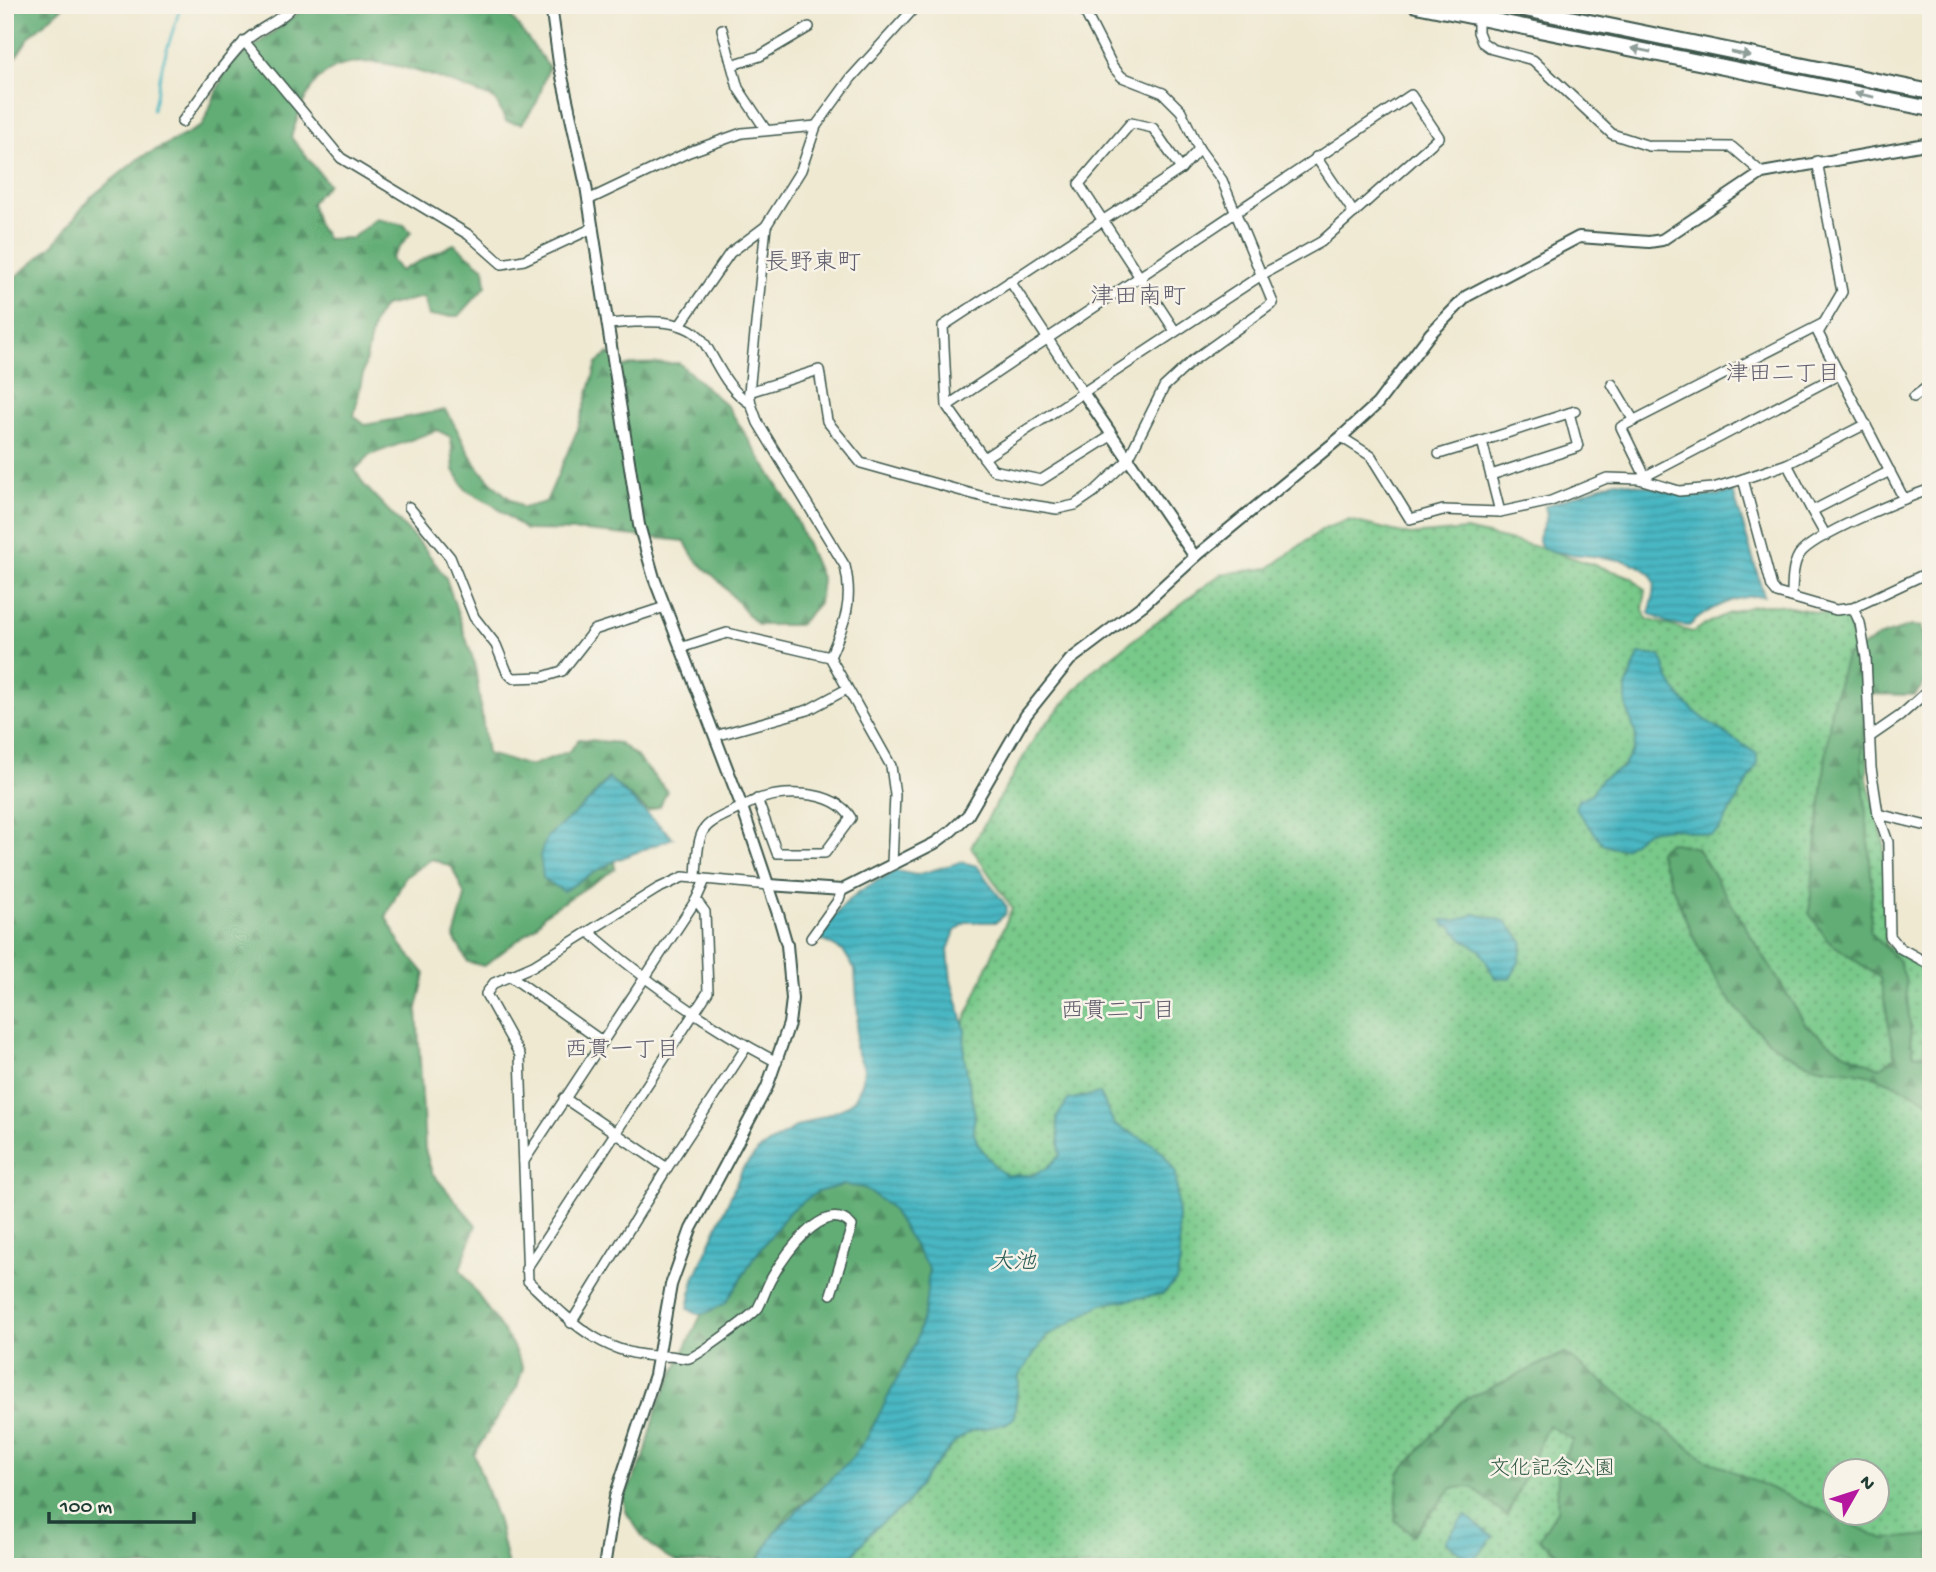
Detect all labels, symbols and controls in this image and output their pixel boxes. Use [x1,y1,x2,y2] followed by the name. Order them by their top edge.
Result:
[1630,44,1652,55] one-way arrow
[1730,48,1752,59] one-way arrow
[1853,90,1875,101] one-way arrow
[765,249,861,279] district label: 長野東町
[1090,283,1186,313] district label: 津田南町
[1726,361,1841,389] district label: 津田二丁目
[1061,999,1176,1026] district label: 西貫二丁目
[565,1038,680,1065] district label: 西貫一丁目
[990,1249,1037,1277] water label: 大池
[1489,1456,1615,1483] park label: 文化記念公園
[1820,1456,1890,1526] north arrow
[1854,1471,1879,1496] text: N
[49,1481,194,1525] scale bar
[59,1496,112,1521] text: 100 m

